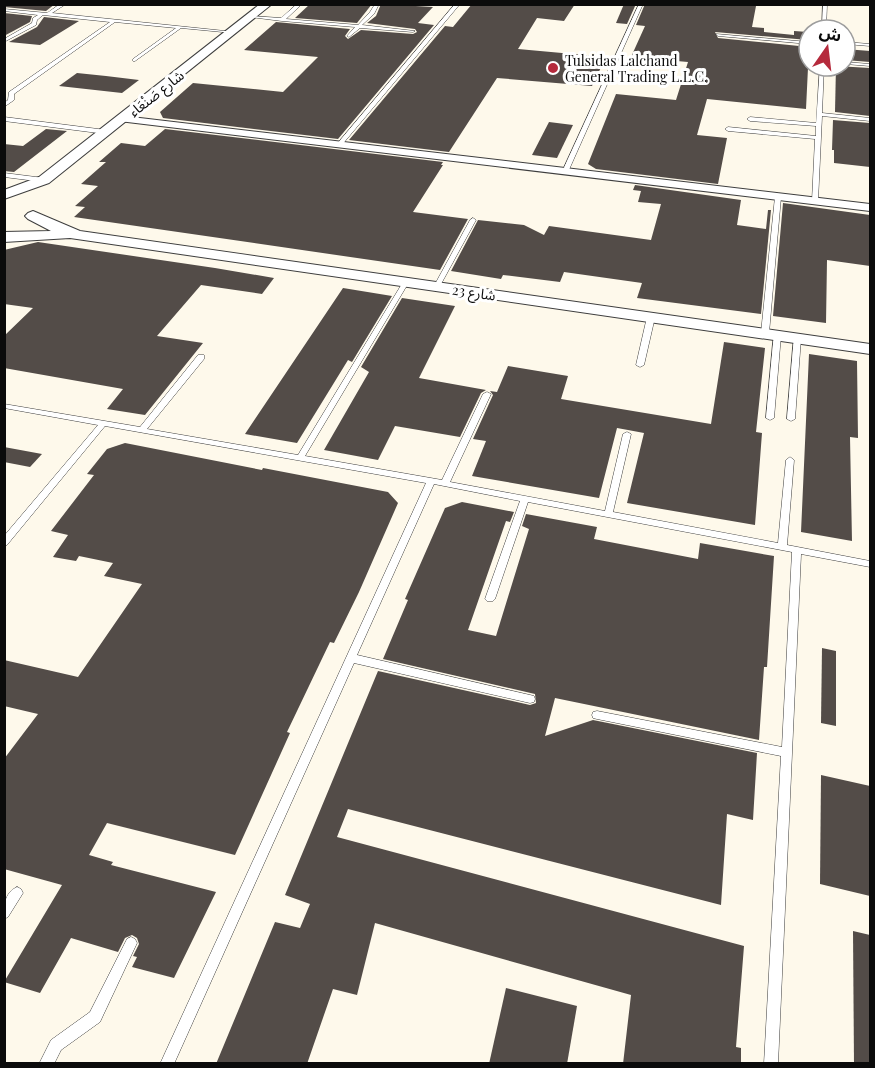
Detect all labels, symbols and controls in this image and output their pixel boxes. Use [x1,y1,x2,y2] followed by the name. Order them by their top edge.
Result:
[797,18,857,78] north arrow
[818,20,844,46] text: ش
[565,51,708,86] place label: Tulsidas Lalchand General Trading L.L.C.
[546,61,560,75] marker: Tulsidas Lalchand General Trading L.L.C.
[124,65,189,122] street label: شارع صَنْعَاء
[451,280,497,306] street label: شارع 23

